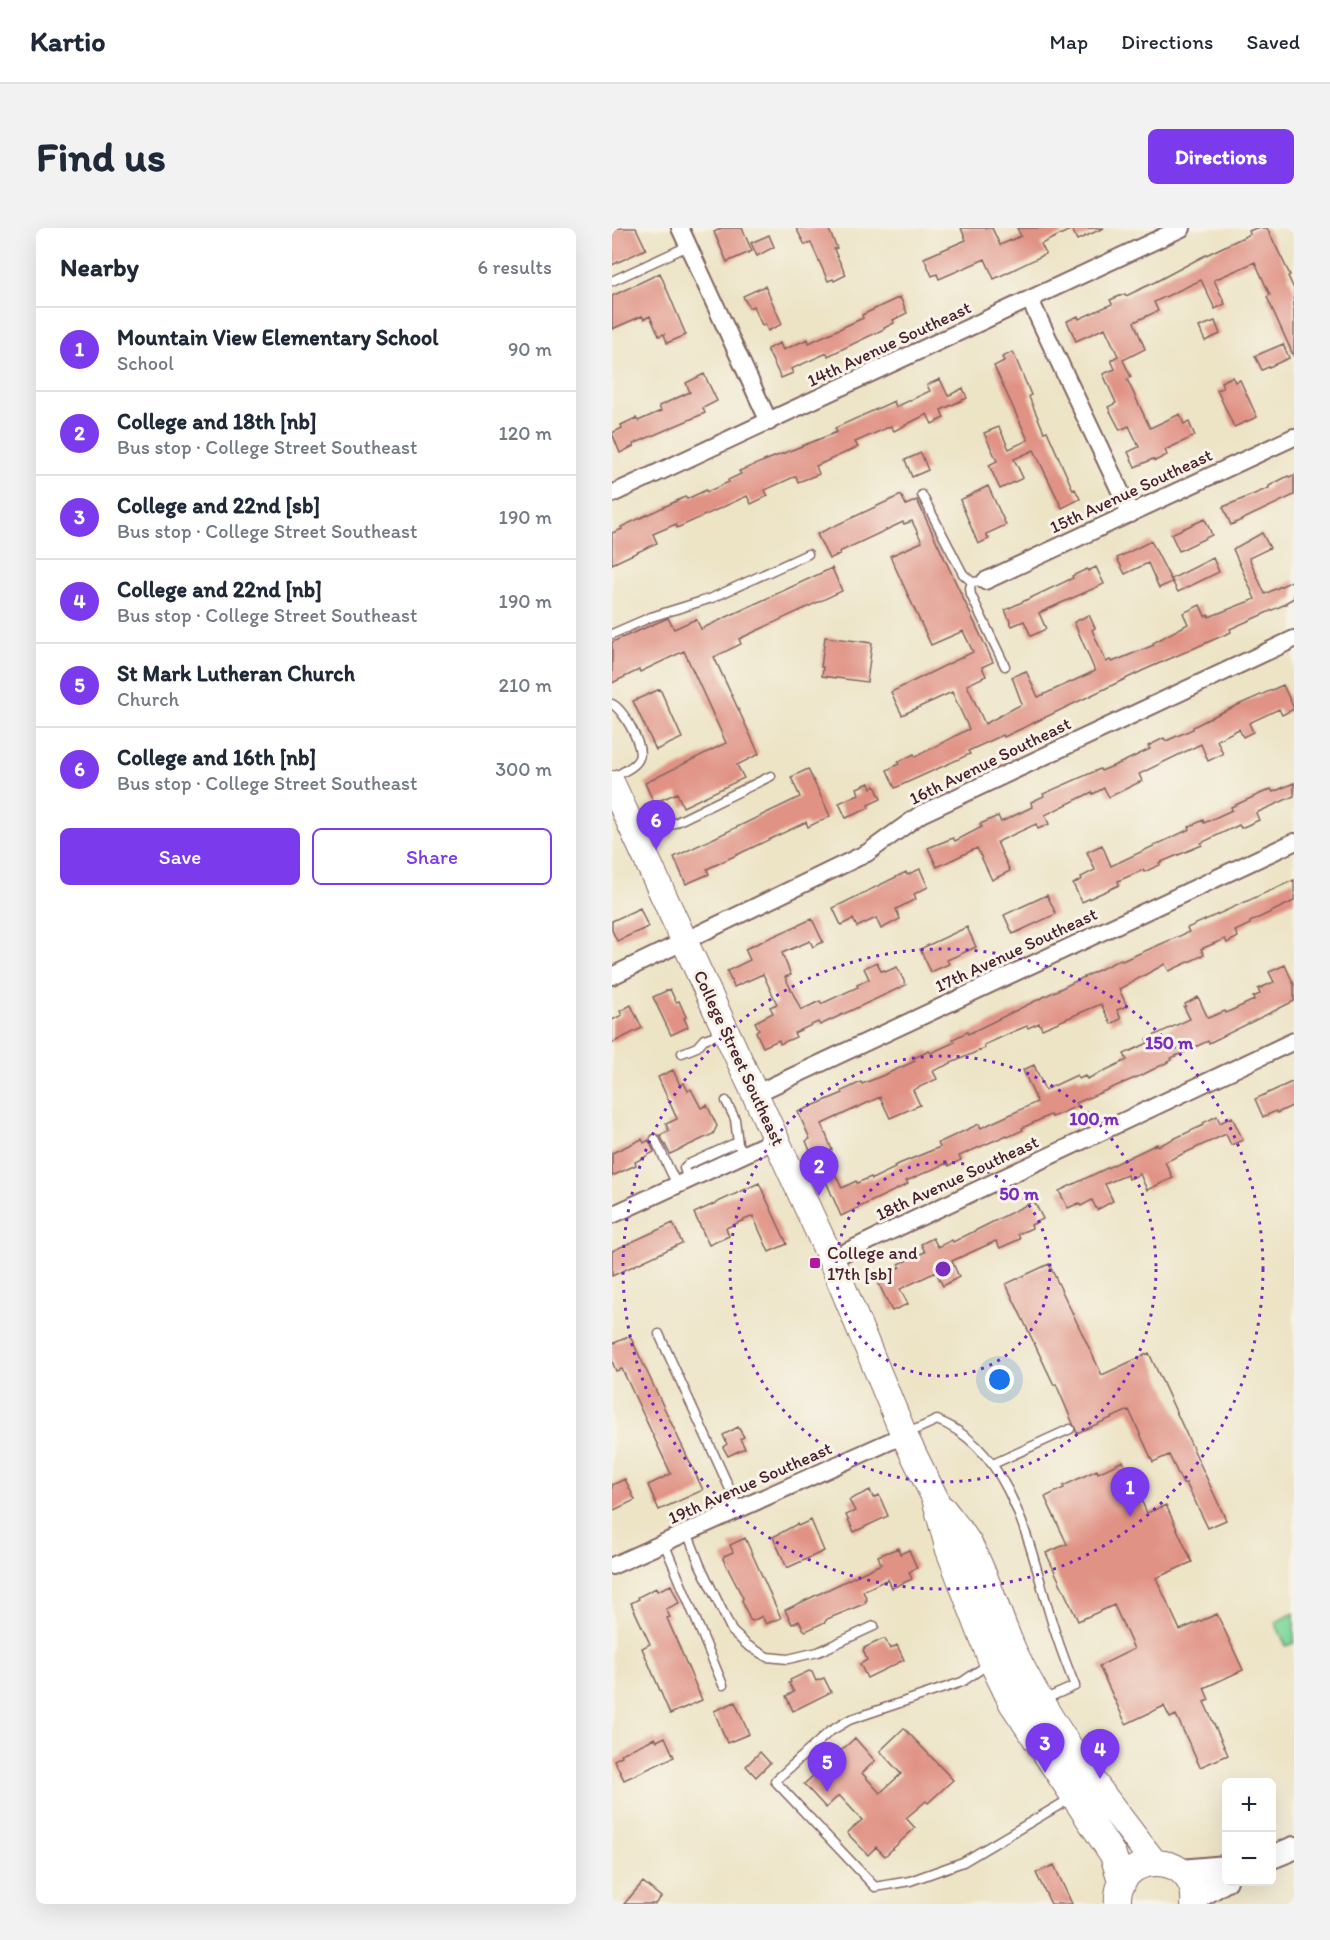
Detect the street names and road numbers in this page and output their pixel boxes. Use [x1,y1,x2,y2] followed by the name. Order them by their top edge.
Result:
[804,296,975,392] street label: 14th Avenue Southeast
[1046,444,1216,538] street label: 15th Avenue Southeast
[906,712,1075,810] street label: 16th Avenue Southeast
[931,903,1101,997] street label: 17th Avenue Southeast
[689,967,789,1149] street label: College Street Southeast
[872,1130,1042,1225] street label: 18th Avenue Southeast
[665,1437,836,1529] street label: 19th Avenue Southeast

